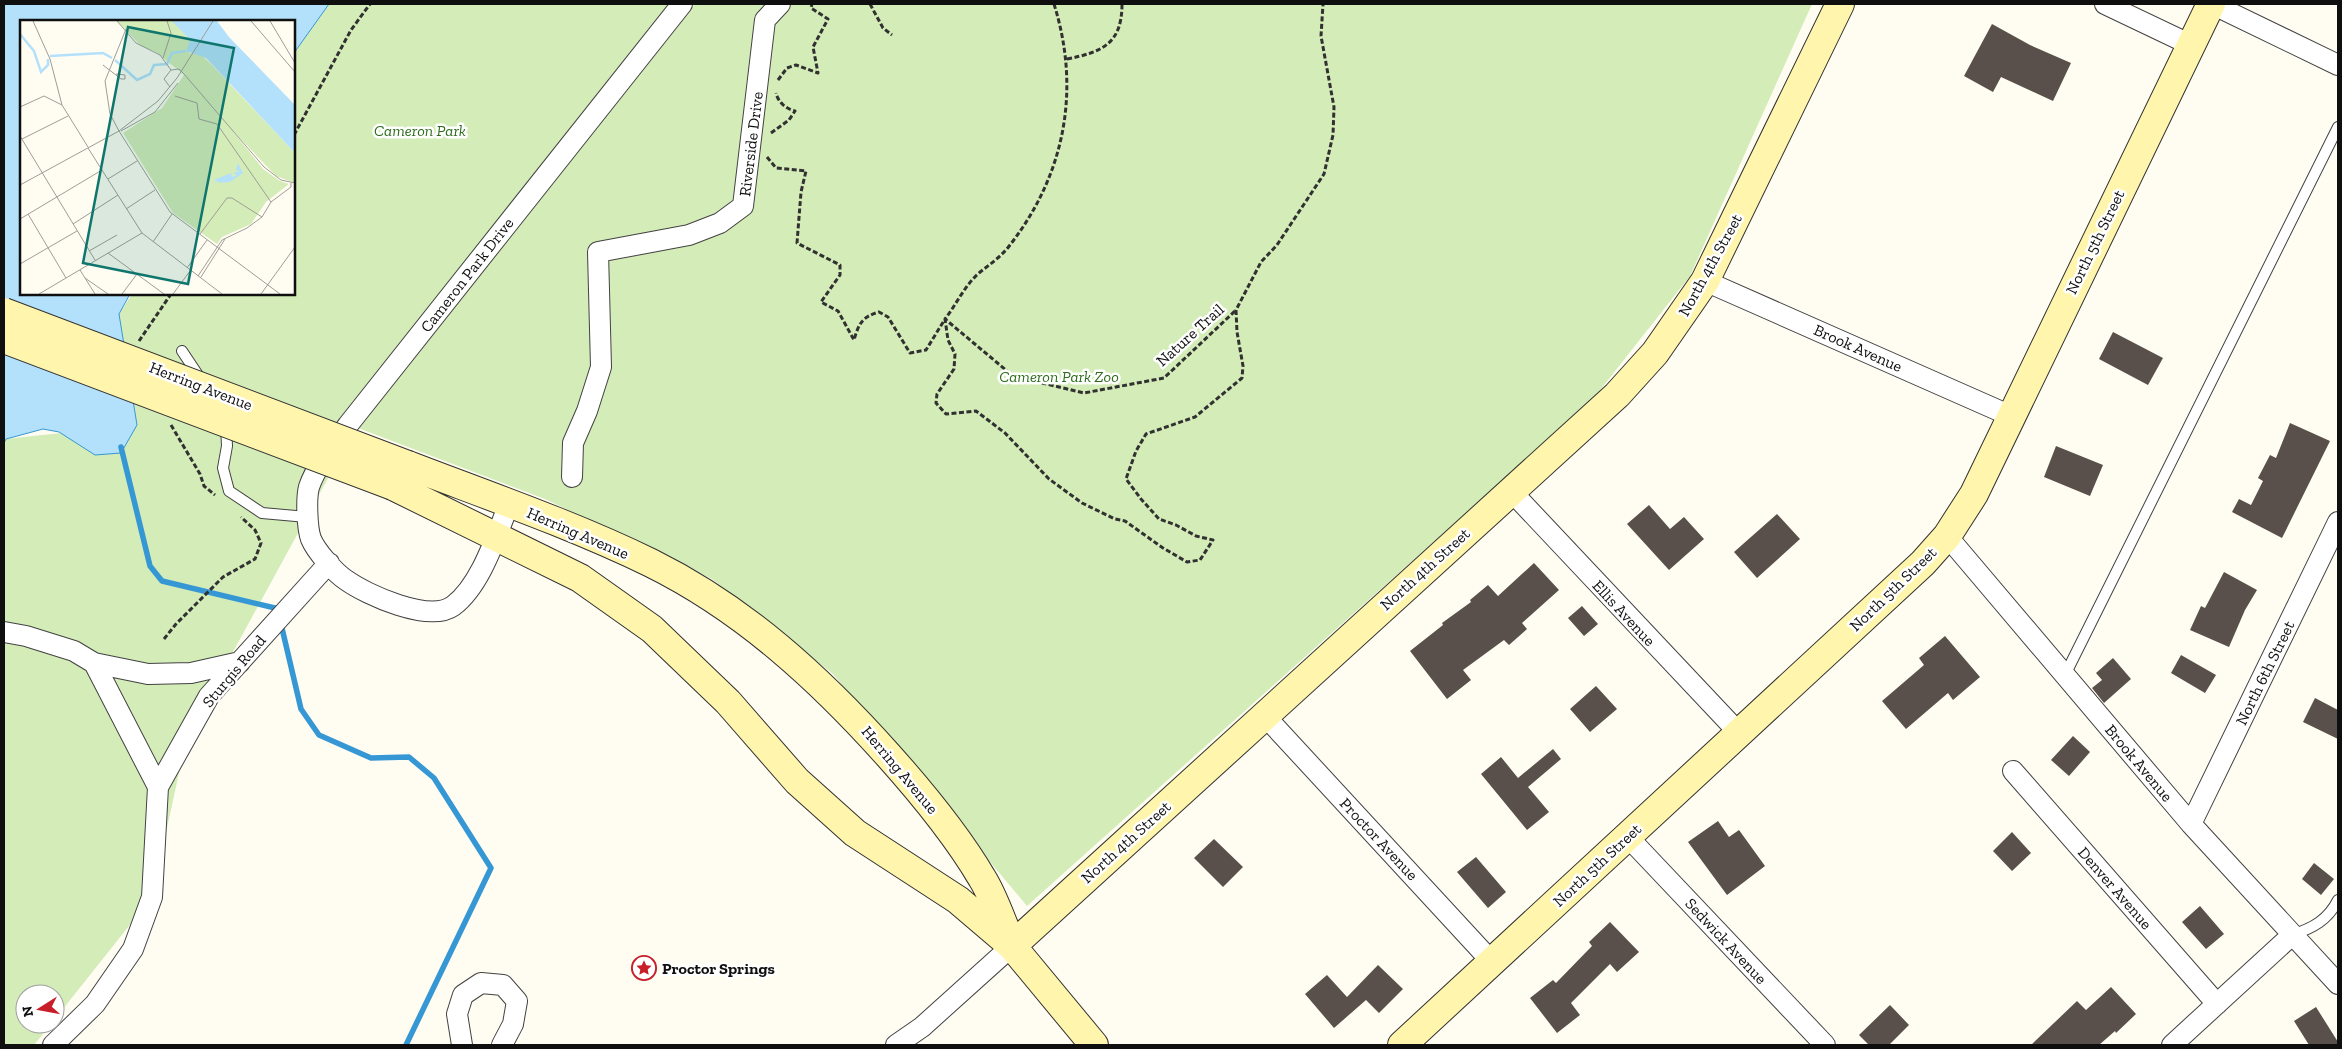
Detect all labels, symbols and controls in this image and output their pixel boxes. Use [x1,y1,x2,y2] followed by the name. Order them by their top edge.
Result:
[20,20,295,295] inset map
[735,91,767,197] street label: Riverside Drive
[374,121,466,140] park label: Cameron Park
[2062,187,2128,297] street label: North 5th Street
[1674,211,1746,319] street label: North 4th Street
[416,214,518,336] street label: Cameron Park Drive
[1152,300,1228,370] street label: Nature Trail
[1811,320,1905,376] street label: Brook Avenue
[147,358,255,414] street label: Herring Avenue
[999,367,1119,386] park label: Cameron Park Zoo
[524,503,632,563] street label: Herring Avenue
[1376,524,1474,614] street label: North 4th Street
[1846,543,1940,635] street label: North 5th Street
[1589,576,1659,650] street label: Ellis Avenue
[2232,618,2299,728] street label: North 6th Street
[198,631,270,711] street label: Sturgis Road
[2101,721,2177,805] street label: Brook Avenue
[858,722,942,818] street label: Herring Avenue
[1336,794,1422,884] street label: Proctor Avenue
[1077,797,1175,887] street label: North 4th Street
[1549,819,1645,911] street label: North 5th Street
[2074,843,2156,933] street label: Denver Avenue
[1681,894,1771,988] street label: Sedwick Avenue
[631,955,657,981] place icon: Proctor Springs
[662,959,775,978] place label: Proctor Springs
[15,984,65,1034] north arrow
[18,1004,37,1018] text: N

